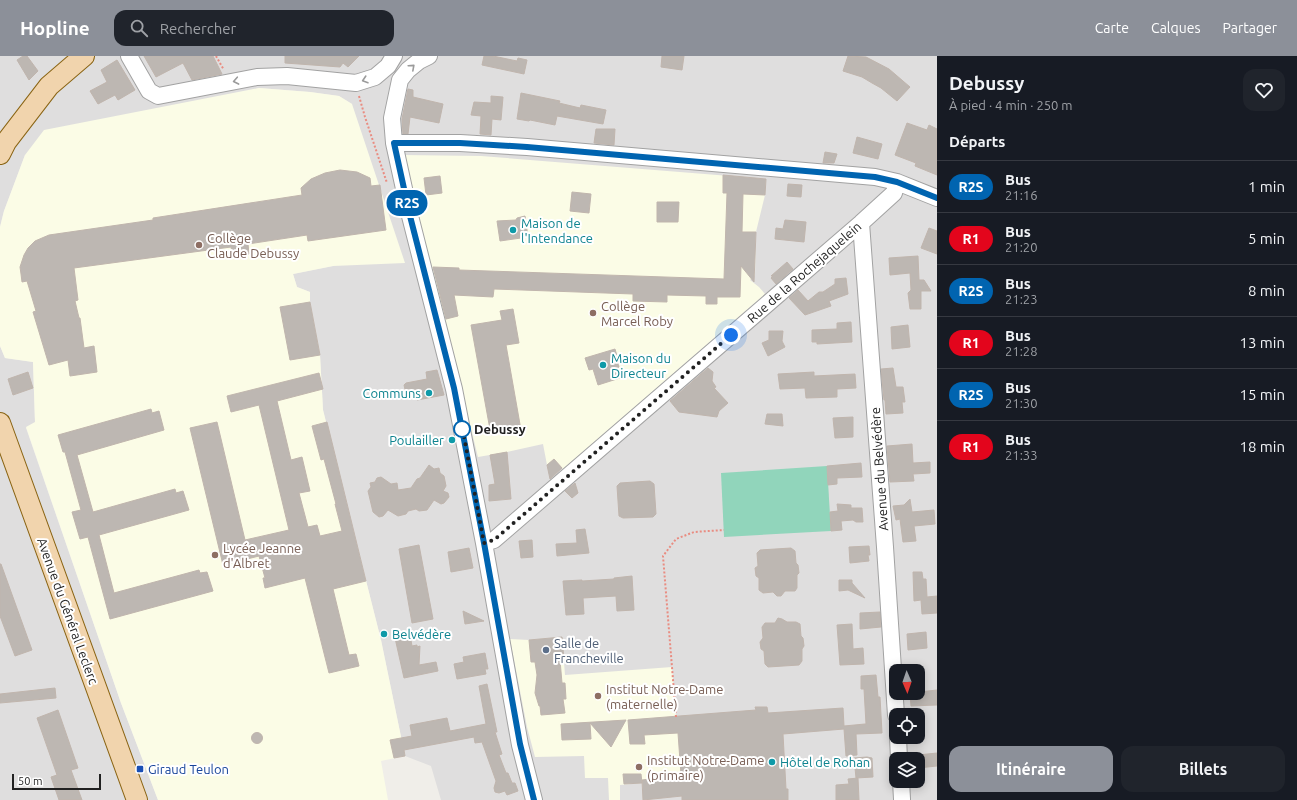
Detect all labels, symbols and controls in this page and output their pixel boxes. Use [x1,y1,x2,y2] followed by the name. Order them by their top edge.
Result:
[114,10,394,46] search box
[20,17,90,39] text: Hopline
[128,17,150,39] icon: search
[160,20,236,37] text: Rechercher
[1095,20,1129,36] text: Carte
[1151,20,1200,36] text: Calques
[1222,20,1277,36] text: Partager
[407,65,415,72] one-way arrow
[1243,69,1285,111] button: heart
[949,72,1024,94] text: Debussy
[362,75,369,84] one-way arrow
[233,76,240,84] one-way arrow
[949,98,1073,112] text: À pied · 4 min · 250 m
[949,133,1005,150] text: Départs
[1005,171,1031,188] text: Bus
[1248,178,1285,195] text: 1 min
[958,179,984,195] text: R2S
[1005,188,1038,202] text: 21:16
[384,190,430,216] line badge: R2S
[394,195,420,211] text: R2S
[521,216,593,245] place label: Maison de l'Intendance
[744,219,864,325] street label: Rue de la Rochejaquelein
[1005,223,1031,240] text: Bus
[508,225,518,235] marker: Maison de l'Intendance
[1248,230,1285,247] text: 5 min
[207,231,299,260] place label: Collège Claude Debussy
[962,231,980,247] text: R1
[194,240,204,250] marker: Collège Claude Debussy
[1005,240,1038,254] text: 21:20
[1005,275,1031,292] text: Bus
[1248,282,1285,299] text: 8 min
[958,283,984,299] text: R2S
[1005,292,1038,306] text: 21:23
[601,299,673,328] place label: Collège Marcel Roby
[588,308,598,318] marker: Collège Marcel Roby
[721,325,741,345] your location
[1005,327,1031,344] text: Bus
[1239,334,1285,351] text: 13 min
[962,335,980,351] text: R1
[1005,344,1038,358] text: 21:28
[611,351,671,380] place label: Maison du Directeur
[598,360,608,370] marker: Maison du Directeur
[1005,379,1031,396] text: Bus
[363,386,421,400] place label: Communs
[1239,386,1285,403] text: 15 min
[958,387,984,403] text: R2S
[424,388,434,398] marker: Communs
[1005,396,1038,410] text: 21:30
[868,407,890,531] street label: Avenue du Belvédère
[453,420,471,438] marker: Debussy
[474,422,526,436] place label: Debussy
[1005,431,1031,448] text: Bus
[389,433,444,447] place label: Poulailler
[447,435,457,445] marker: Poulailler
[1239,438,1285,455] text: 18 min
[962,439,980,455] text: R1
[1005,448,1038,462] text: 21:33
[35,536,101,686] street label: Avenue du Général Leclerc
[223,541,301,570] place label: Lycée Jeanne d'Albret
[210,550,220,560] marker: Lycée Jeanne d'Albret
[392,627,451,641] place label: Belvédère
[379,629,389,639] marker: Belvédère
[554,636,624,665] place label: Salle de Francheville
[541,645,551,655] marker: Salle de Francheville
[889,664,925,700] north arrow
[889,664,925,788] map controls
[606,682,723,712] place label: Institut Notre-Dame (maternelle)
[593,691,603,701] marker: Institut Notre-Dame (maternelle)
[889,708,925,744] button: locate
[949,746,1113,792] button: Itinéraire
[1121,746,1285,792] button: Billets
[889,752,925,788] button: layers
[647,753,764,783] place label: Institut Notre-Dame (primaire)
[780,755,870,769] place label: Hôtel de Rohan
[767,757,777,767] marker: Hôtel de Rohan
[148,762,229,776] place label: Giraud Teulon
[634,762,644,772] marker: Institut Notre-Dame (primaire)
[135,764,145,774] marker: Giraud Teulon
[12,772,101,791] scale bar
[18,775,42,787] text: 50 m

